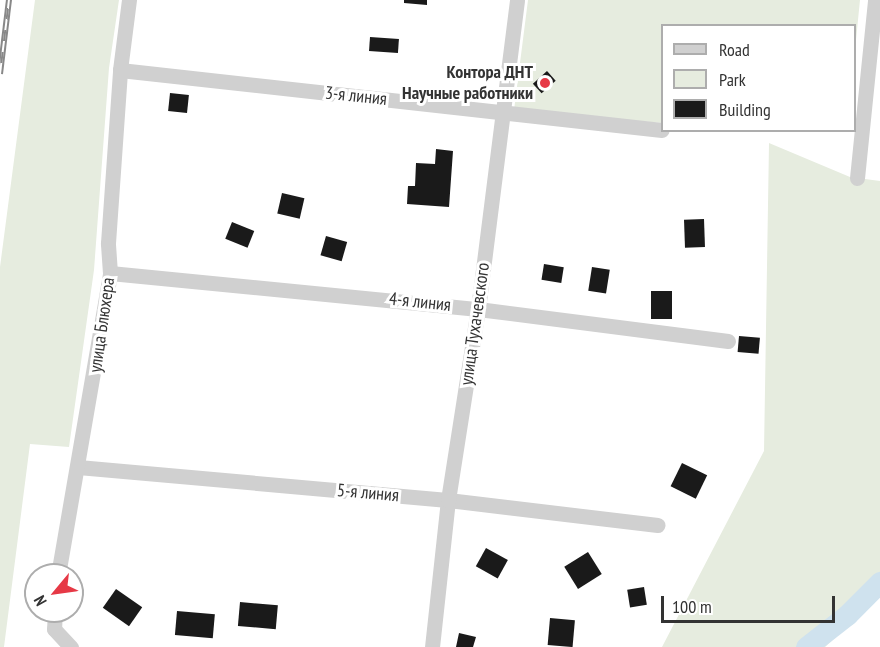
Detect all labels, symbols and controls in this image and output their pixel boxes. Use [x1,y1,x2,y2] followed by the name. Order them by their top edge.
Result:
[661,24,856,132] legend
[719,38,750,61] text: Road
[402,62,533,104] place label: Контора ДНТ Научные работники
[719,68,746,91] text: Park
[538,76,552,90] marker: Контора ДНТ Научные работники
[324,82,388,110] street label: 3-я линия
[719,98,771,121] text: Building
[456,261,494,387] street label: улица Тухачевского
[85,276,119,374] street label: улица Блюхера
[388,288,452,316] street label: 4-я линия
[336,480,400,506] street label: 5-я линия
[24,563,84,623] north arrow
[664,584,838,622] scale bar
[29,592,51,609] text: N
[672,595,712,618] text: 100 m

